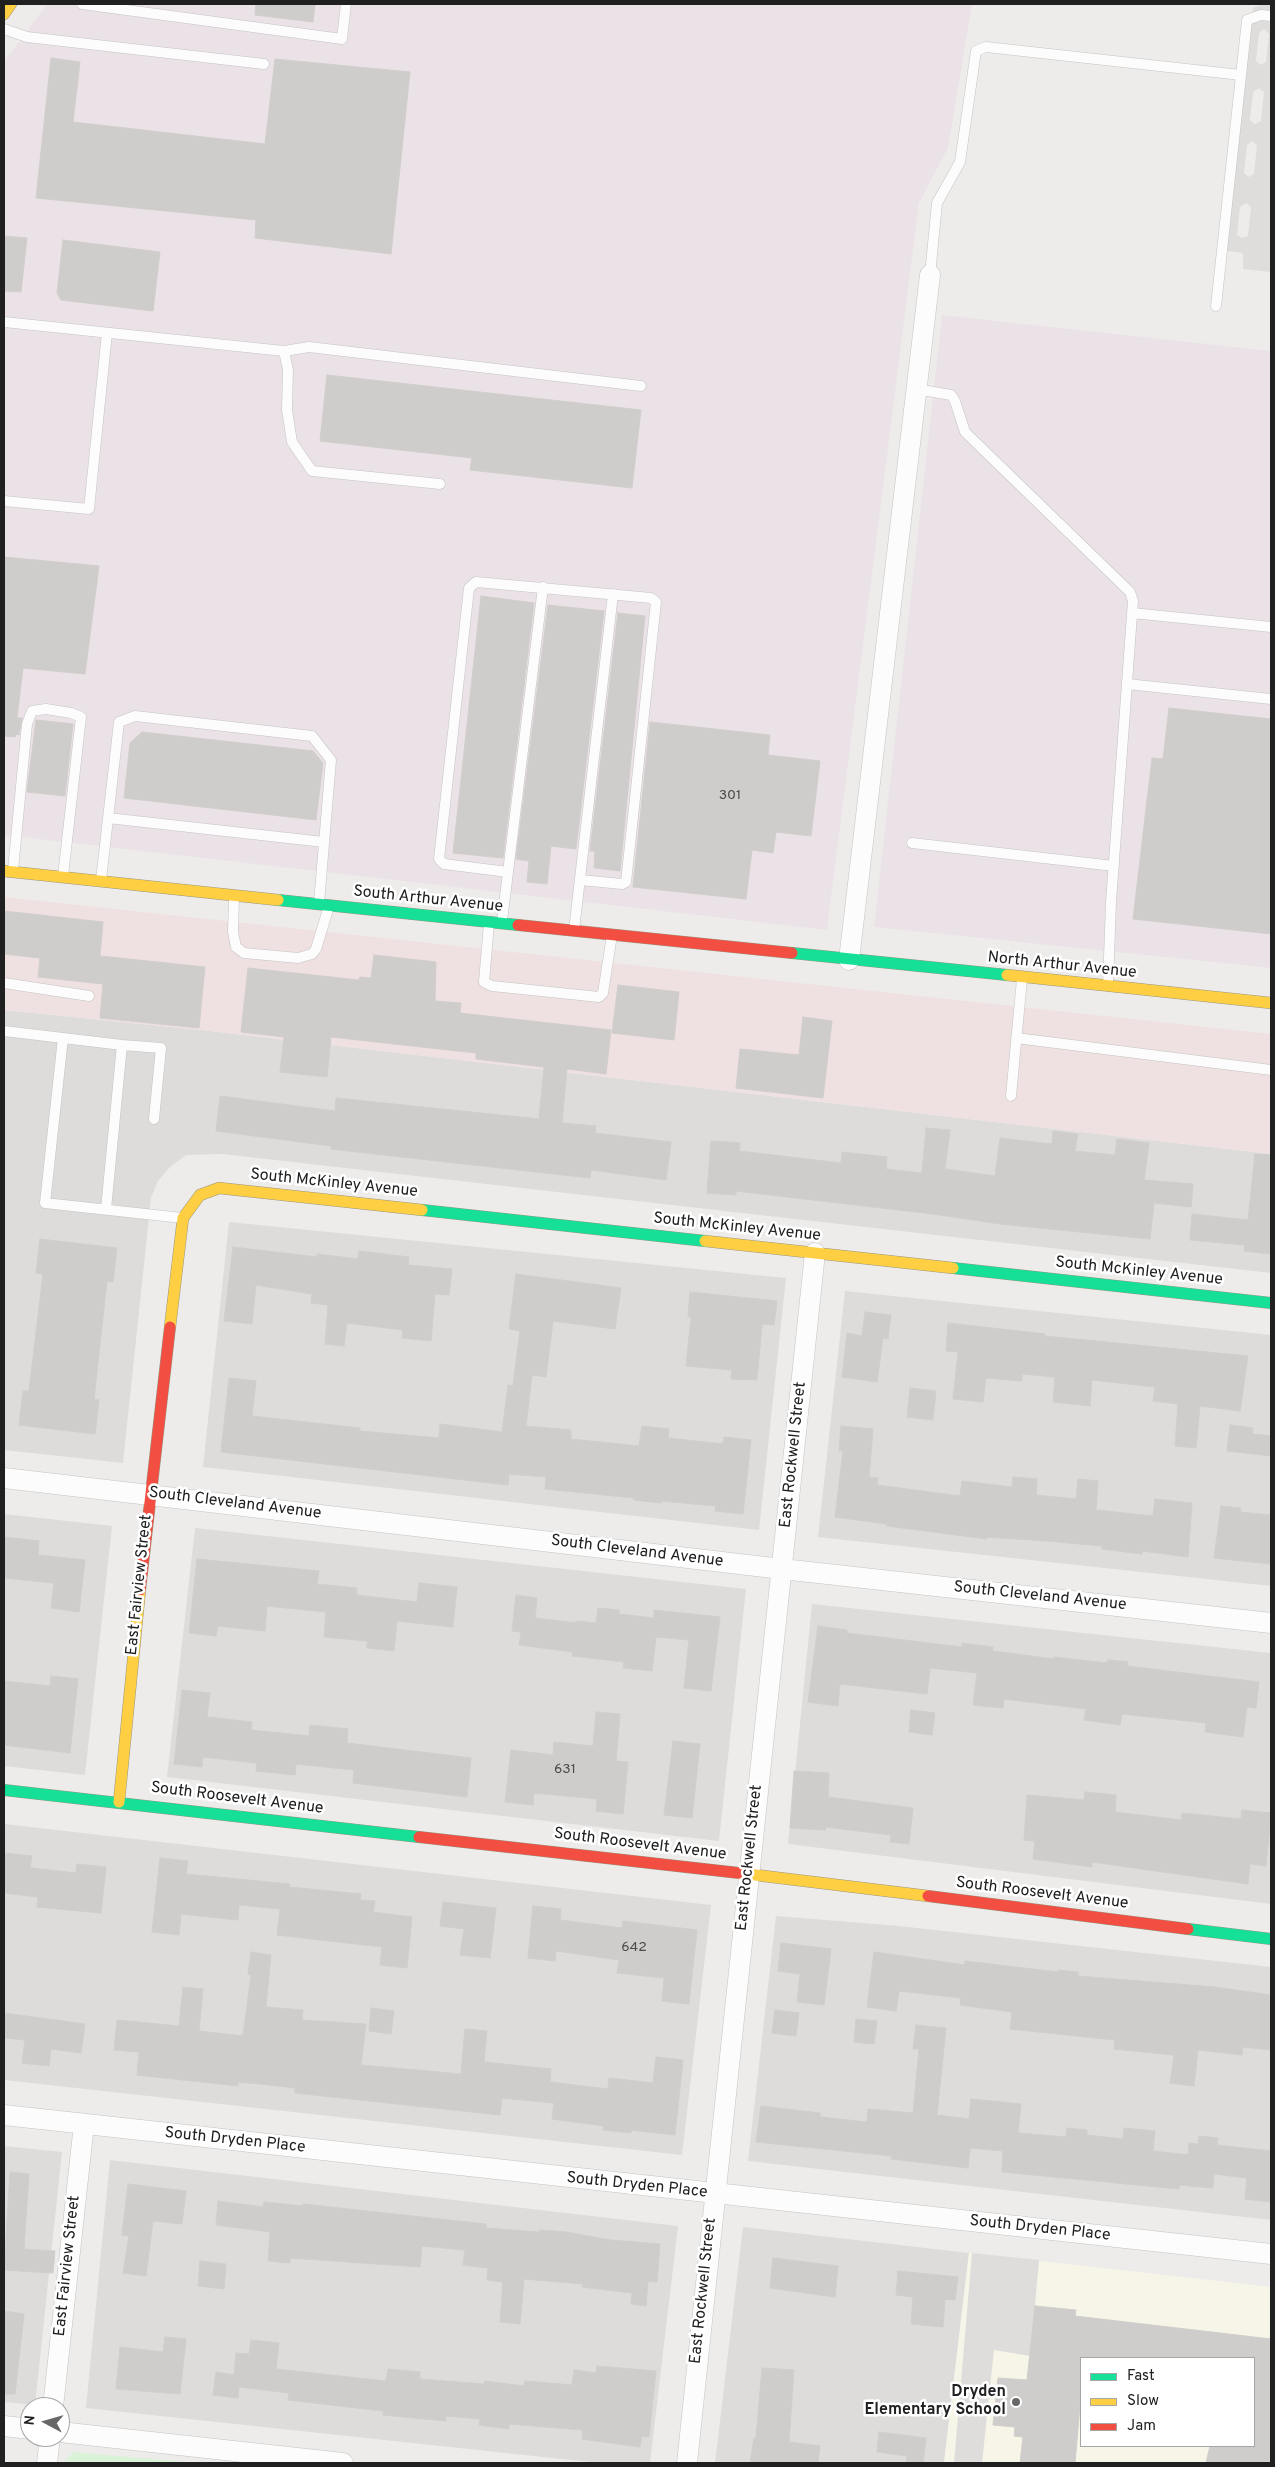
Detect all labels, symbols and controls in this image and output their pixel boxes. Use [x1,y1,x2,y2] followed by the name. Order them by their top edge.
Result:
[719,788,741,804] house number: 301
[352,883,504,917] street label: South Arthur Avenue
[986,949,1138,983] street label: North Arthur Avenue
[249,1166,419,1202] street label: South McKinley Avenue
[652,1210,822,1246] street label: South McKinley Avenue
[1054,1254,1224,1290] street label: South McKinley Avenue
[777,1381,811,1529] street label: East Rockwell Street
[148,1484,322,1524] street label: South Cleveland Avenue
[123,1514,157,1656] street label: East Fairview Street
[550,1532,724,1572] street label: South Cleveland Avenue
[953,1578,1127,1616] street label: South Cleveland Avenue
[554,1762,576,1778] house number: 631
[150,1779,324,1819] street label: South Roosevelt Avenue
[733,1784,767,1932] street label: East Rockwell Street
[553,1825,727,1865] street label: South Roosevelt Avenue
[955,1874,1129,1914] street label: South Roosevelt Avenue
[621,1940,647,1956] house number: 642
[164,2124,306,2158] street label: South Dryden Place
[566,2169,708,2203] street label: South Dryden Place
[51,2195,85,2337] street label: East Fairview Street
[969,2212,1111,2246] street label: South Dryden Place
[687,2217,721,2365] street label: East Rockwell Street
[1080,2357,1255,2447] legend
[1127,2367,1155,2386] text: Fast
[864,2383,1006,2421] place label: Dryden Elementary School
[1127,2392,1159,2411] text: Slow
[1010,2396,1022,2408] marker: Dryden Elementary School
[20,2397,70,2447] north arrow
[22,2415,40,2426] text: N
[1127,2417,1156,2436] text: Jam

